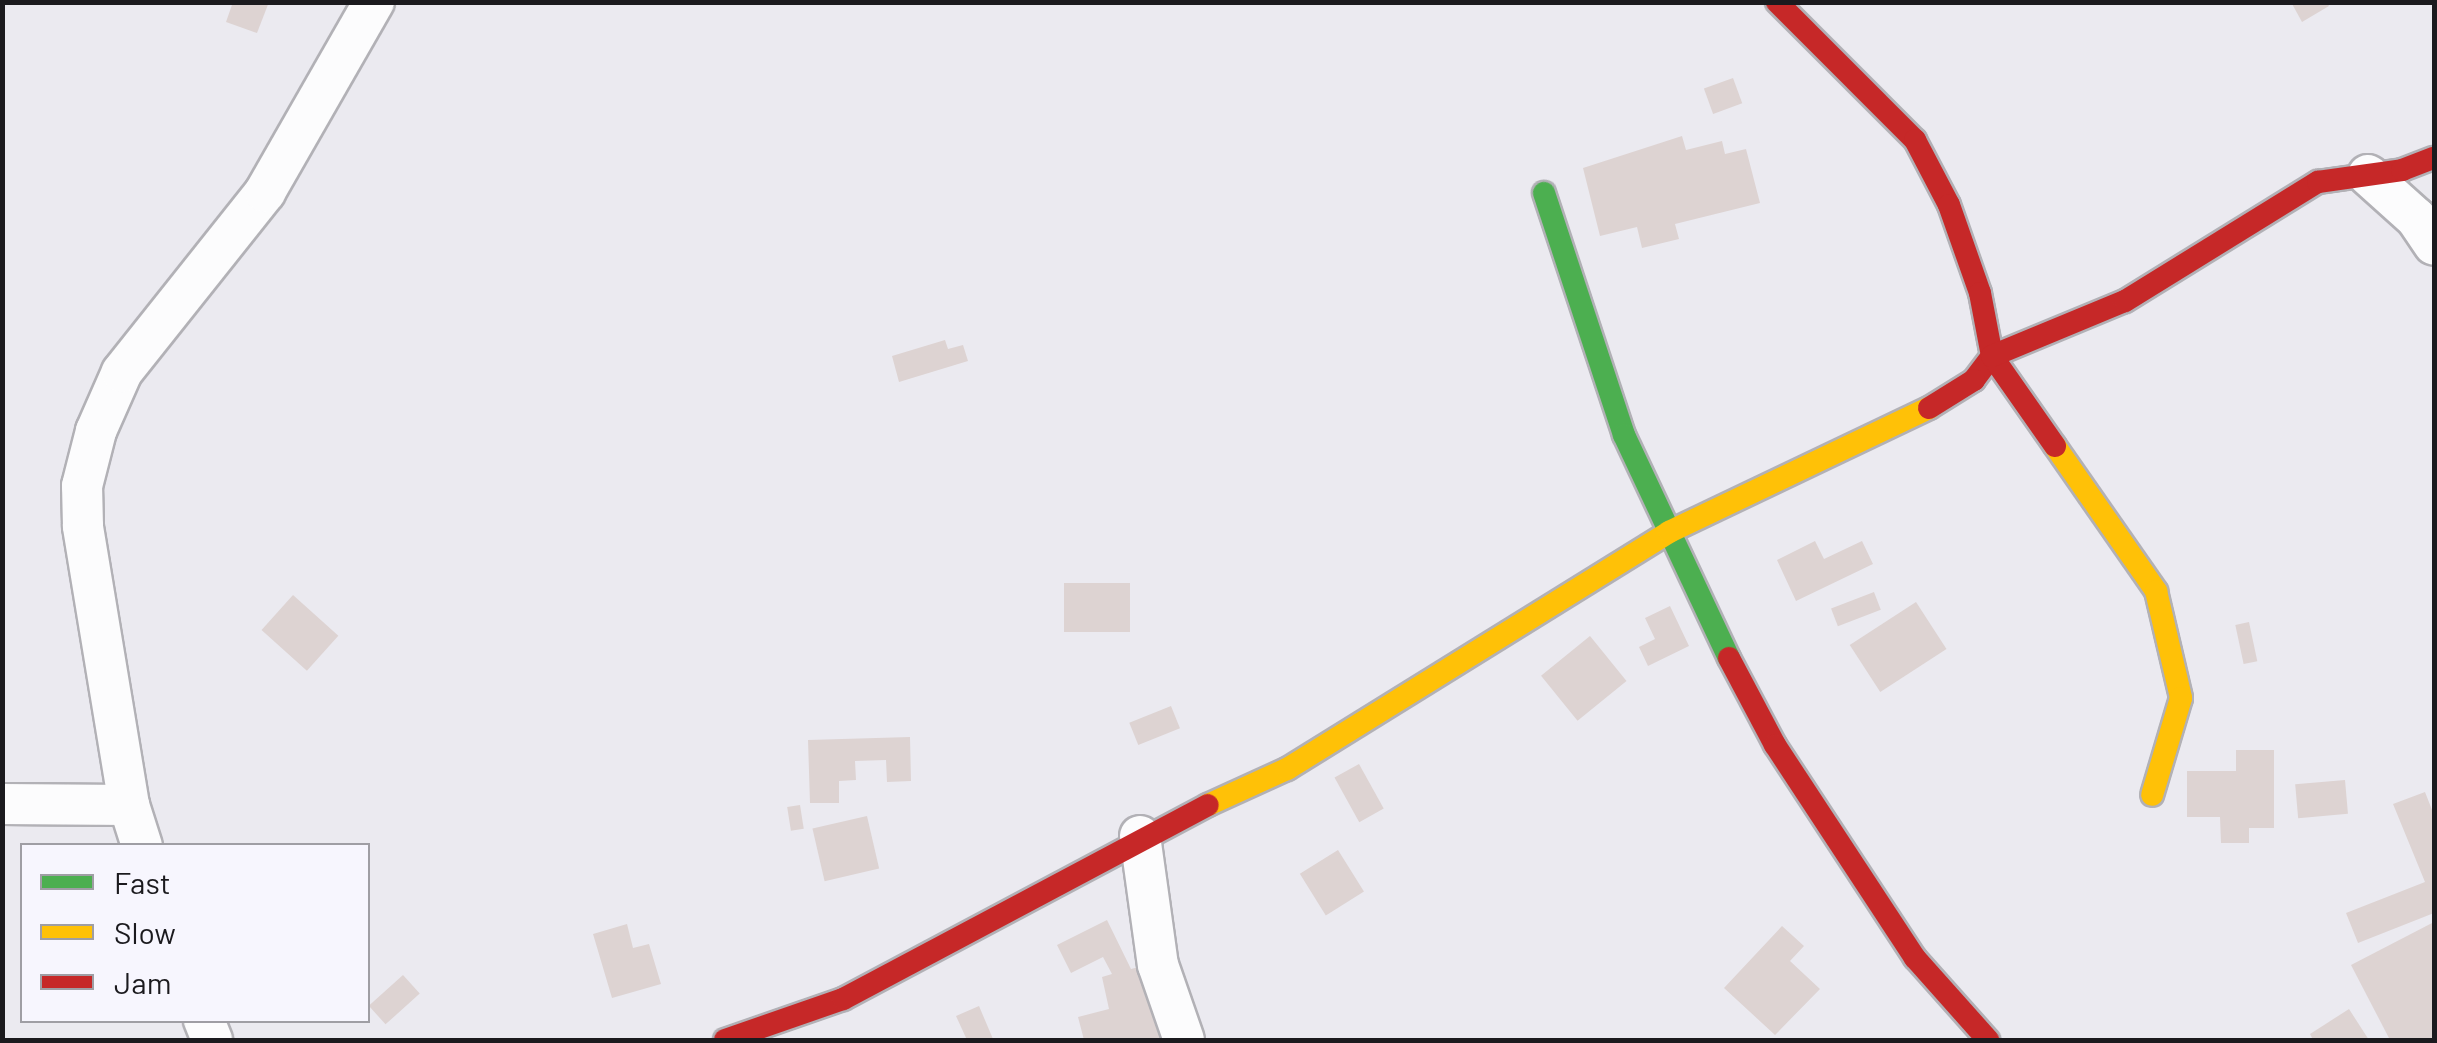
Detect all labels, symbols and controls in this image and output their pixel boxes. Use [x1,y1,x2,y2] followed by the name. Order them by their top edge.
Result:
[20,843,370,1023] legend
[114,864,171,900] text: Fast
[114,914,176,950] text: Slow
[114,964,171,1000] text: Jam

